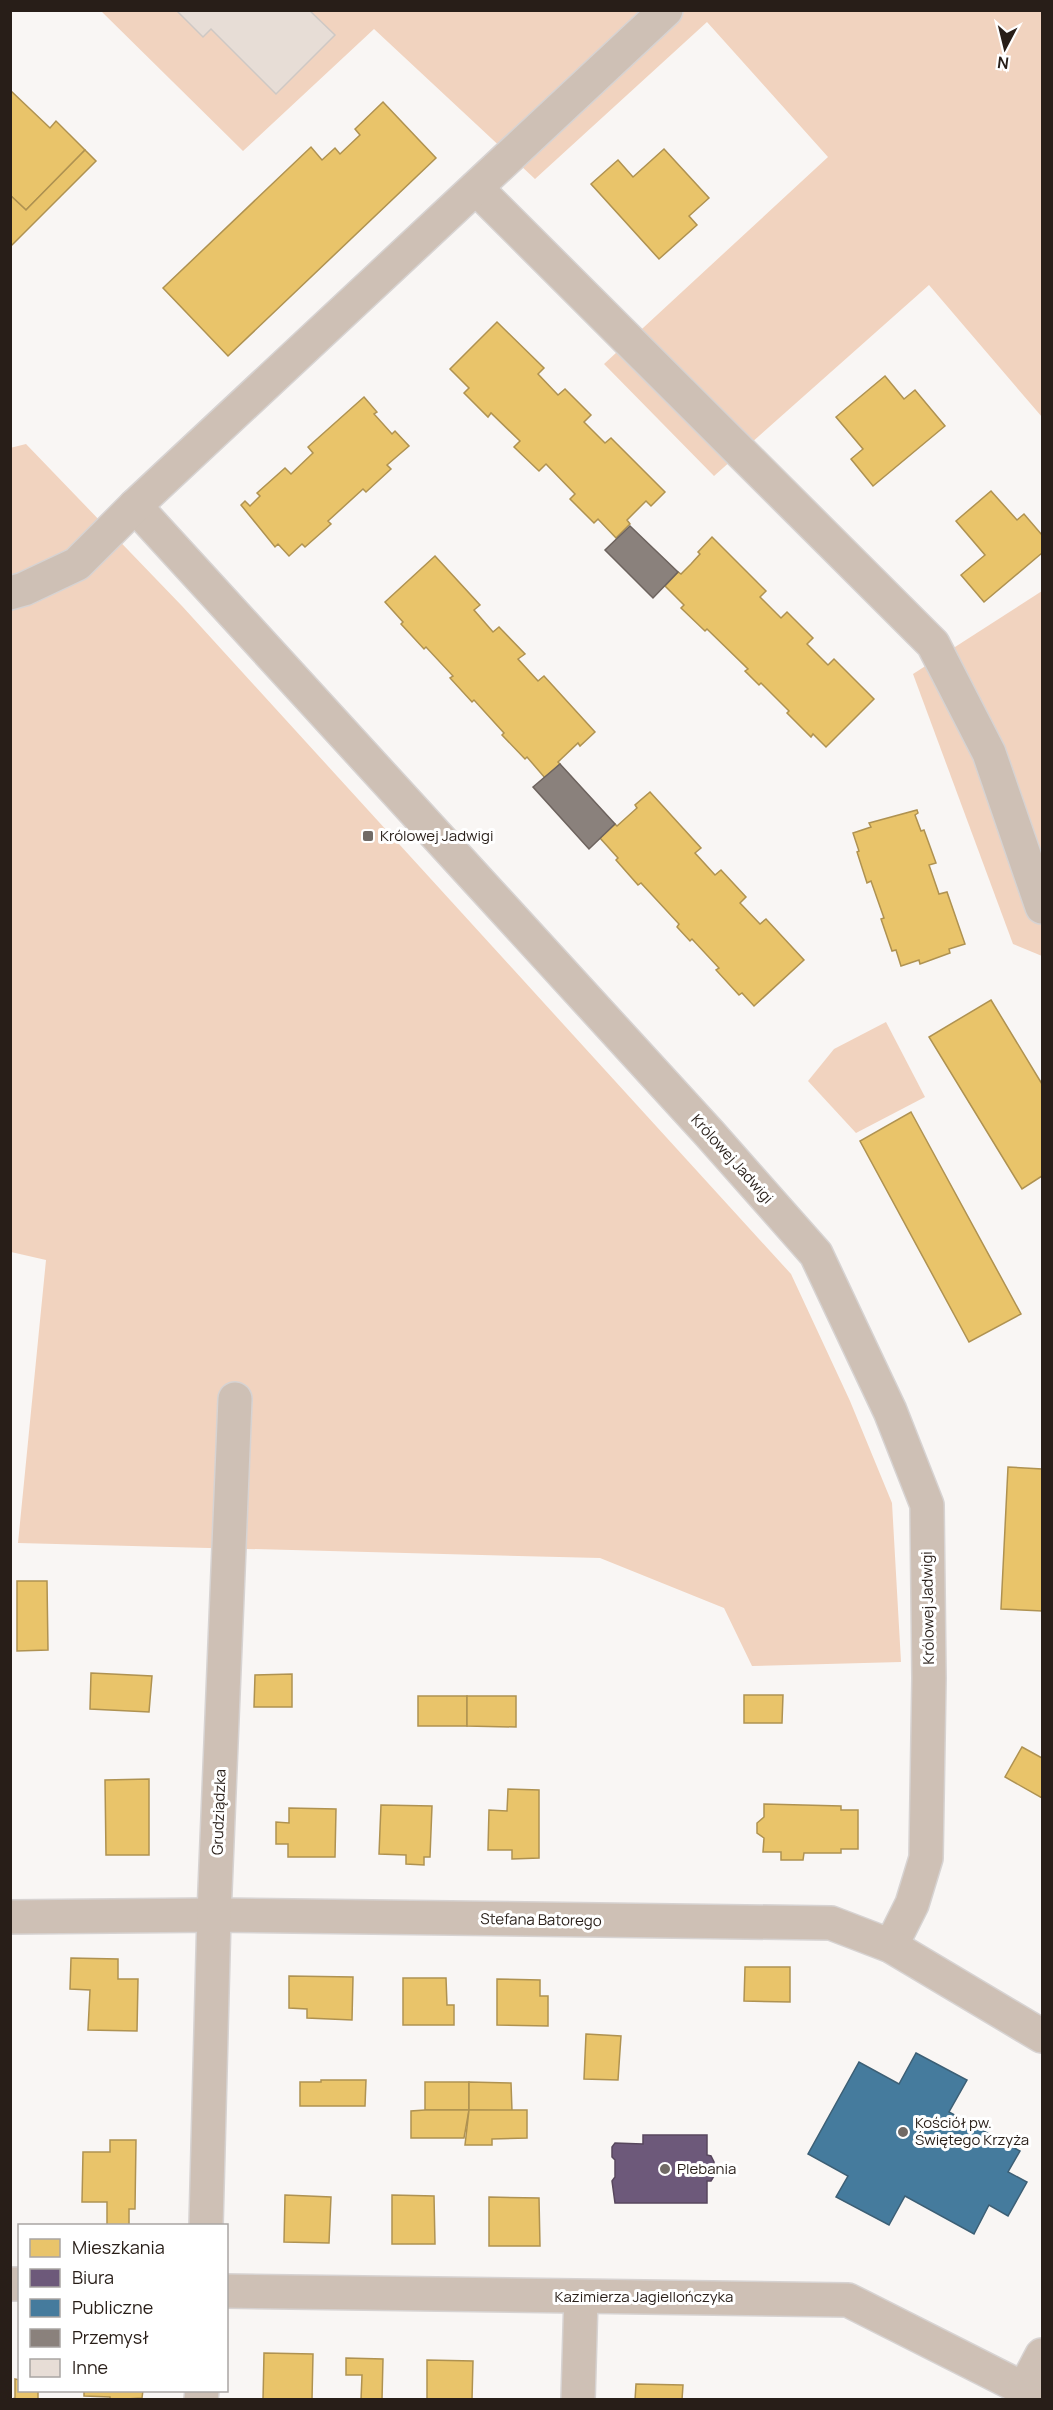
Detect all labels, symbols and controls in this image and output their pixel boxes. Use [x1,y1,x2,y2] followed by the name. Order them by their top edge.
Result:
[975,18,1035,78] north arrow
[996,51,1010,75] text: N
[380,825,493,846] place label: Królowej Jadwigi
[361,829,375,843] marker: Królowej Jadwigi
[687,1109,778,1208] street label: Królowej Jadwigi
[916,1551,939,1665] street label: Królowej Jadwigi
[207,1769,230,1855] street label: Grudziądzka
[480,1908,602,1931] street label: Stefana Batorego
[915,2112,1029,2150] place label: Kościół pw. Świętego Krzyża
[896,2125,910,2139] marker: Kościół pw. Świętego Krzyża
[677,2158,736,2179] place label: Plebania
[658,2162,672,2176] marker: Plebania
[18,2224,228,2392] legend
[72,2235,165,2259] text: Mieszkania
[72,2265,114,2289] text: Biura
[555,2286,733,2307] street label: Kazimierza Jagiellończyka
[72,2295,153,2319] text: Publiczne
[72,2325,149,2349] text: Przemysł
[72,2355,108,2379] text: Inne

